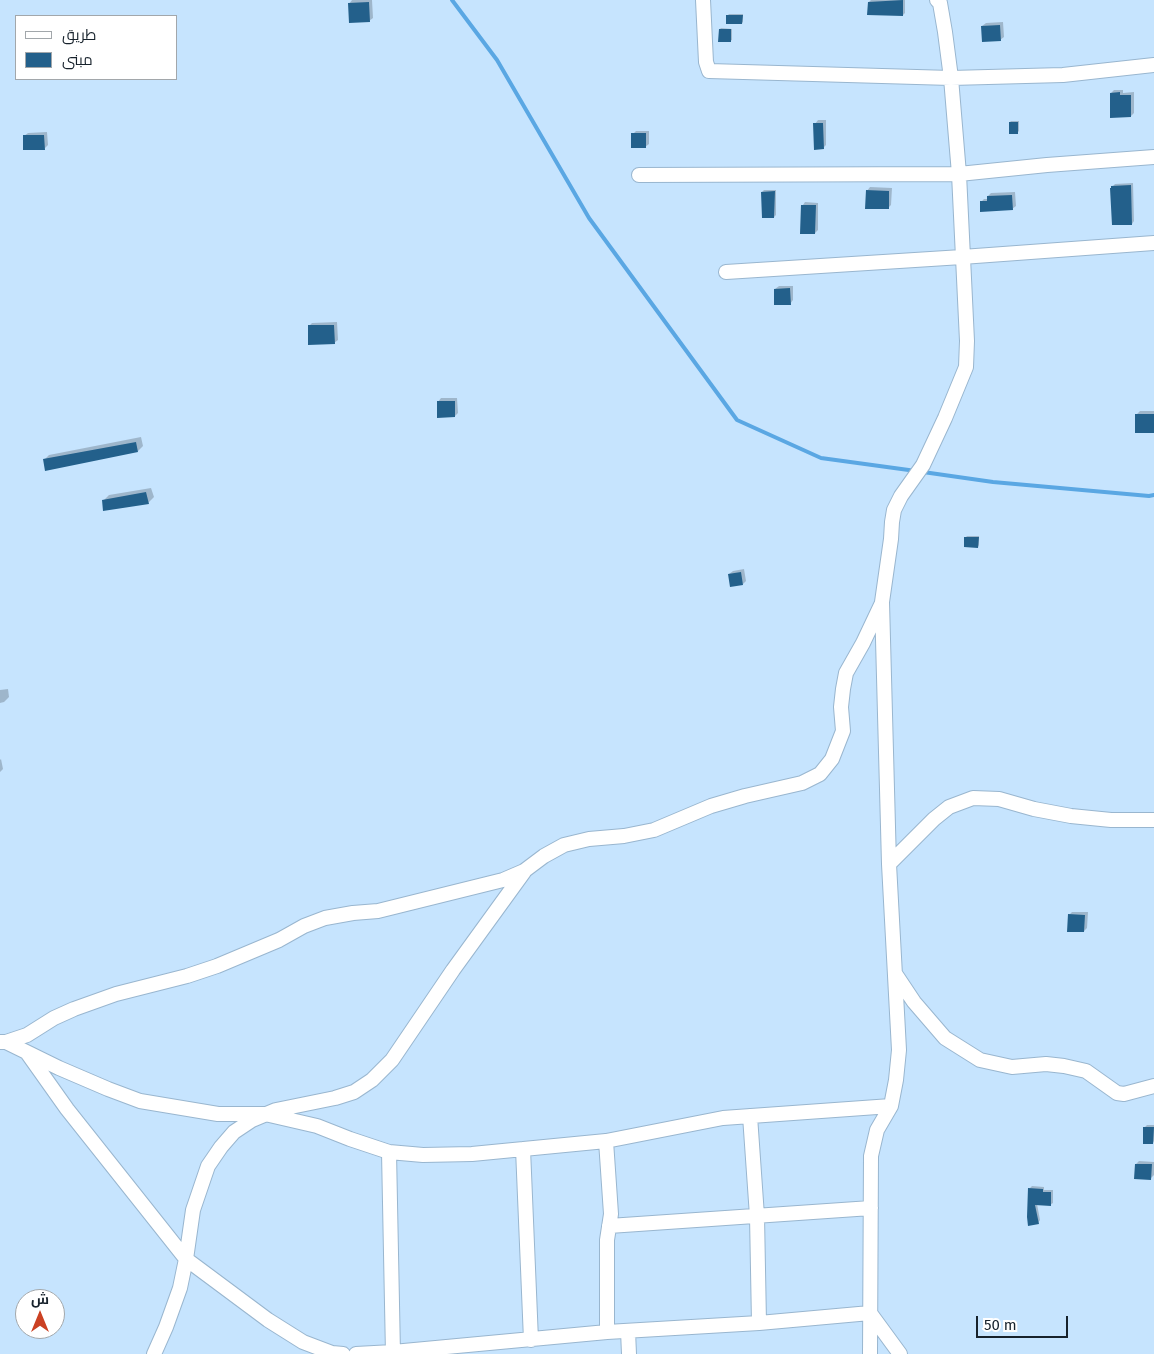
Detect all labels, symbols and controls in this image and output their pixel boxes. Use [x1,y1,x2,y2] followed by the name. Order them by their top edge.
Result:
[15,15,178,80] legend
[62,26,96,44] text: طريق
[62,51,93,69] text: مبنى
[15,1289,65,1339] north arrow
[31,1291,49,1308] text: ش
[979,1306,1072,1338] scale bar
[984,1316,1017,1334] text: 50 m

